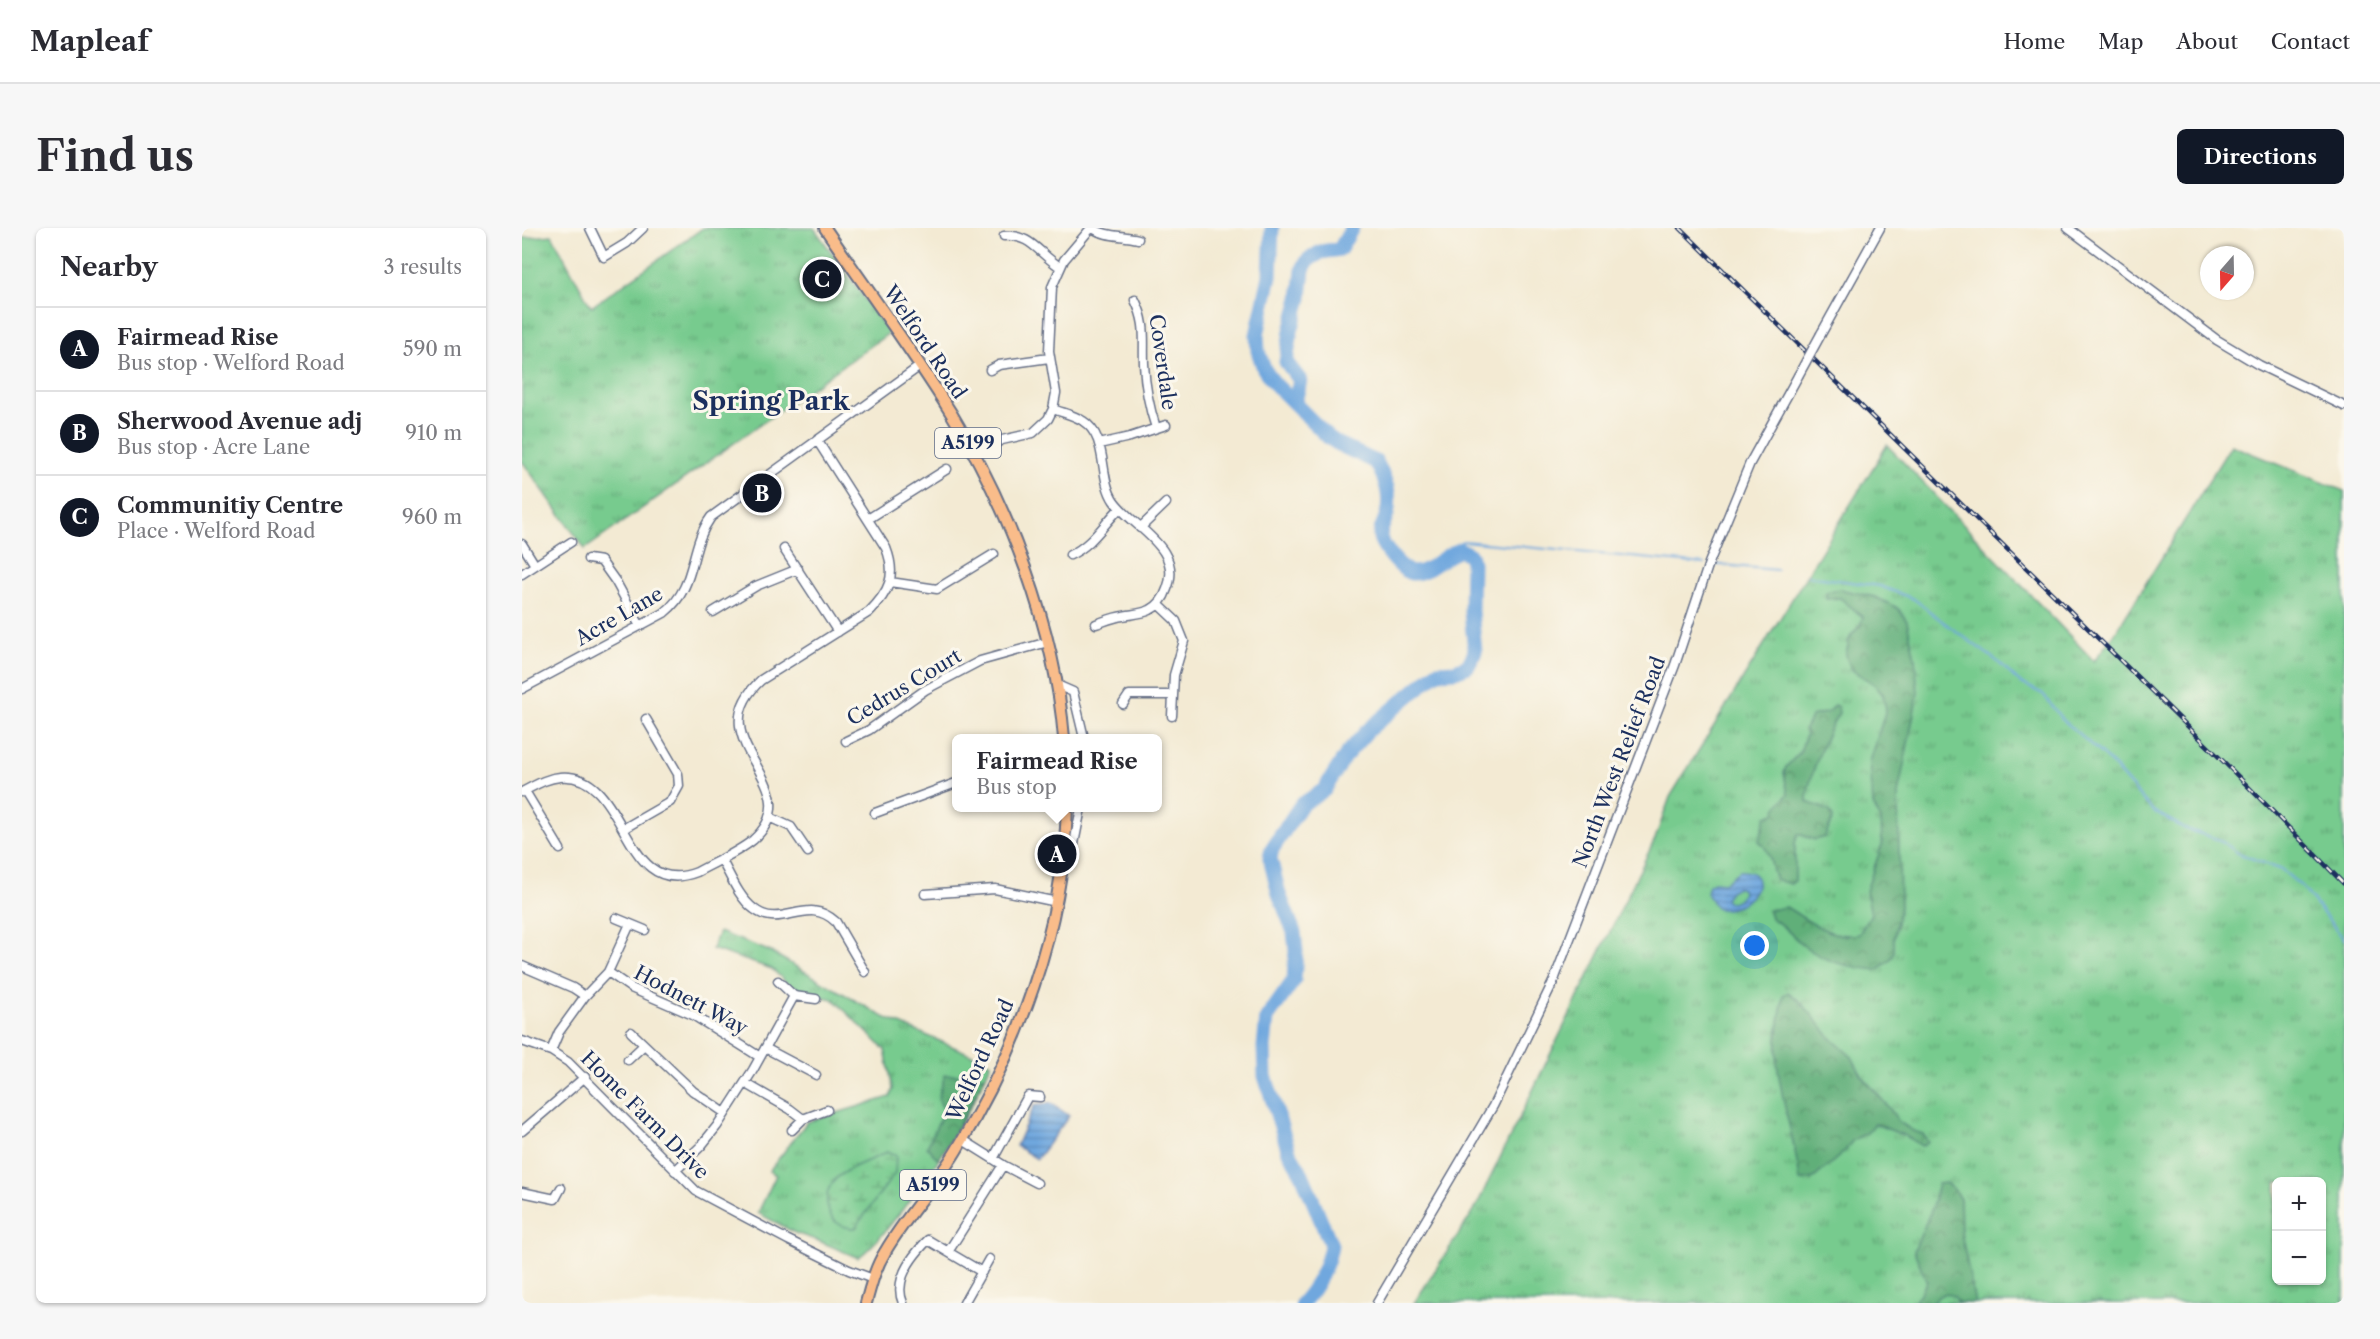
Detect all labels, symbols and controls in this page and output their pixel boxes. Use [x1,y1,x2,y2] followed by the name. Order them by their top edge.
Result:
[30,24,149,58] text: Mapleaf
[2004,29,2065,54] text: Home
[2098,29,2143,54] text: Map
[2176,29,2238,54] text: About
[2271,29,2350,54] text: Contact
[2177,129,2344,184] button: Directions
[36,130,194,182] text: Find us
[2200,246,2254,300] north arrow
[60,251,158,283] text: Nearby
[384,255,462,279] text: 3 results
[802,256,842,302] pin: C
[878,280,972,403] street label: Welford Road
[1144,312,1182,412] street label: Coverdale
[117,324,278,351] text: Fairmead Rise
[72,337,87,361] text: A
[403,337,462,361] text: 590 m
[117,351,345,375] text: Bus stop · Welford Road
[692,385,851,417] district label: Spring Park
[117,408,362,435] text: Sherwood Avenue adj
[72,421,87,445] text: B
[405,421,462,445] text: 910 m
[935,428,1001,458] road number: A5199
[117,435,310,459] text: Bus stop · Acre Lane
[742,470,782,516] pin: B
[117,492,343,519] text: Communitiy Centre
[71,505,88,529] text: C
[402,505,462,529] text: 960 m
[117,519,316,543] text: Place · Welford Road
[570,581,667,651] street label: Acre Lane
[842,643,966,731] street label: Cedrus Court
[1568,653,1670,871] street label: North West Relief Road
[952,734,1162,812] popup
[976,748,1138,775] text: Fairmead Rise
[976,775,1057,799] text: Bus stop
[1038,832,1076,876] pin: A
[1740,931,1769,960] your location
[630,960,752,1040] street label: Hodnett Way
[941,995,1019,1126] street label: Welford Road
[576,1046,714,1184] street label: Home Farm Drive
[900,1170,966,1200] road number: A5199
[2272,1177,2326,1285] map controls
[2272,1177,2326,1231] button: +
[2272,1231,2326,1285] button: −

